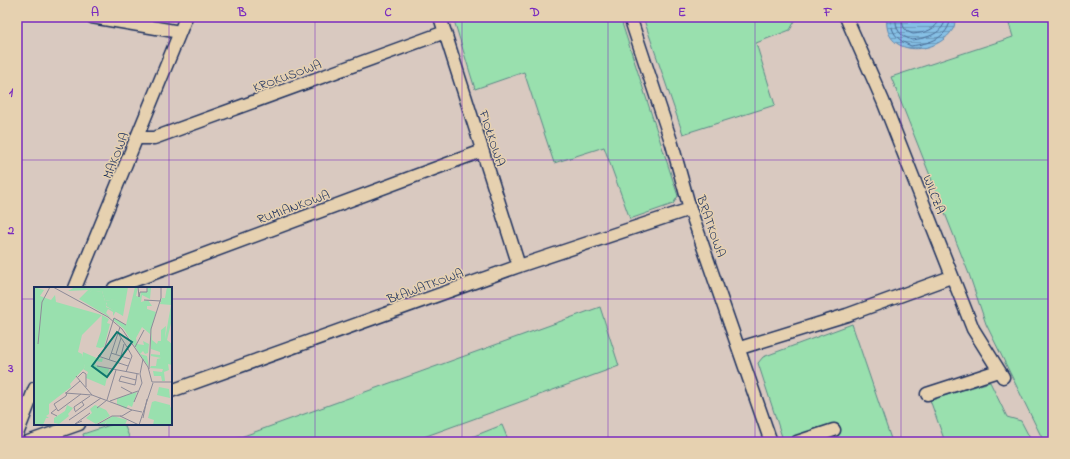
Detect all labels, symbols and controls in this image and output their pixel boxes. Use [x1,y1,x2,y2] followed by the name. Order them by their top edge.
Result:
[91,3,99,22] text: A
[237,3,247,22] text: B
[384,3,392,22] text: C
[529,3,540,22] text: D
[678,3,686,22] text: E
[823,3,833,22] text: F
[971,3,979,22] text: G
[251,55,324,98] street label: KROKUSOWA
[9,83,14,102] text: 1
[473,107,510,169] street label: FIOŁKOWA
[98,129,134,182] street label: MAKOWA
[917,172,950,217] street label: WILCZA
[255,185,333,229] street label: RUMIANKOWA
[691,192,730,260] street label: BRATKOWA
[7,221,15,240] text: 2
[384,264,466,309] street label: BŁAWATKOWA
[34,287,172,425] inset map
[7,359,14,378] text: 3

